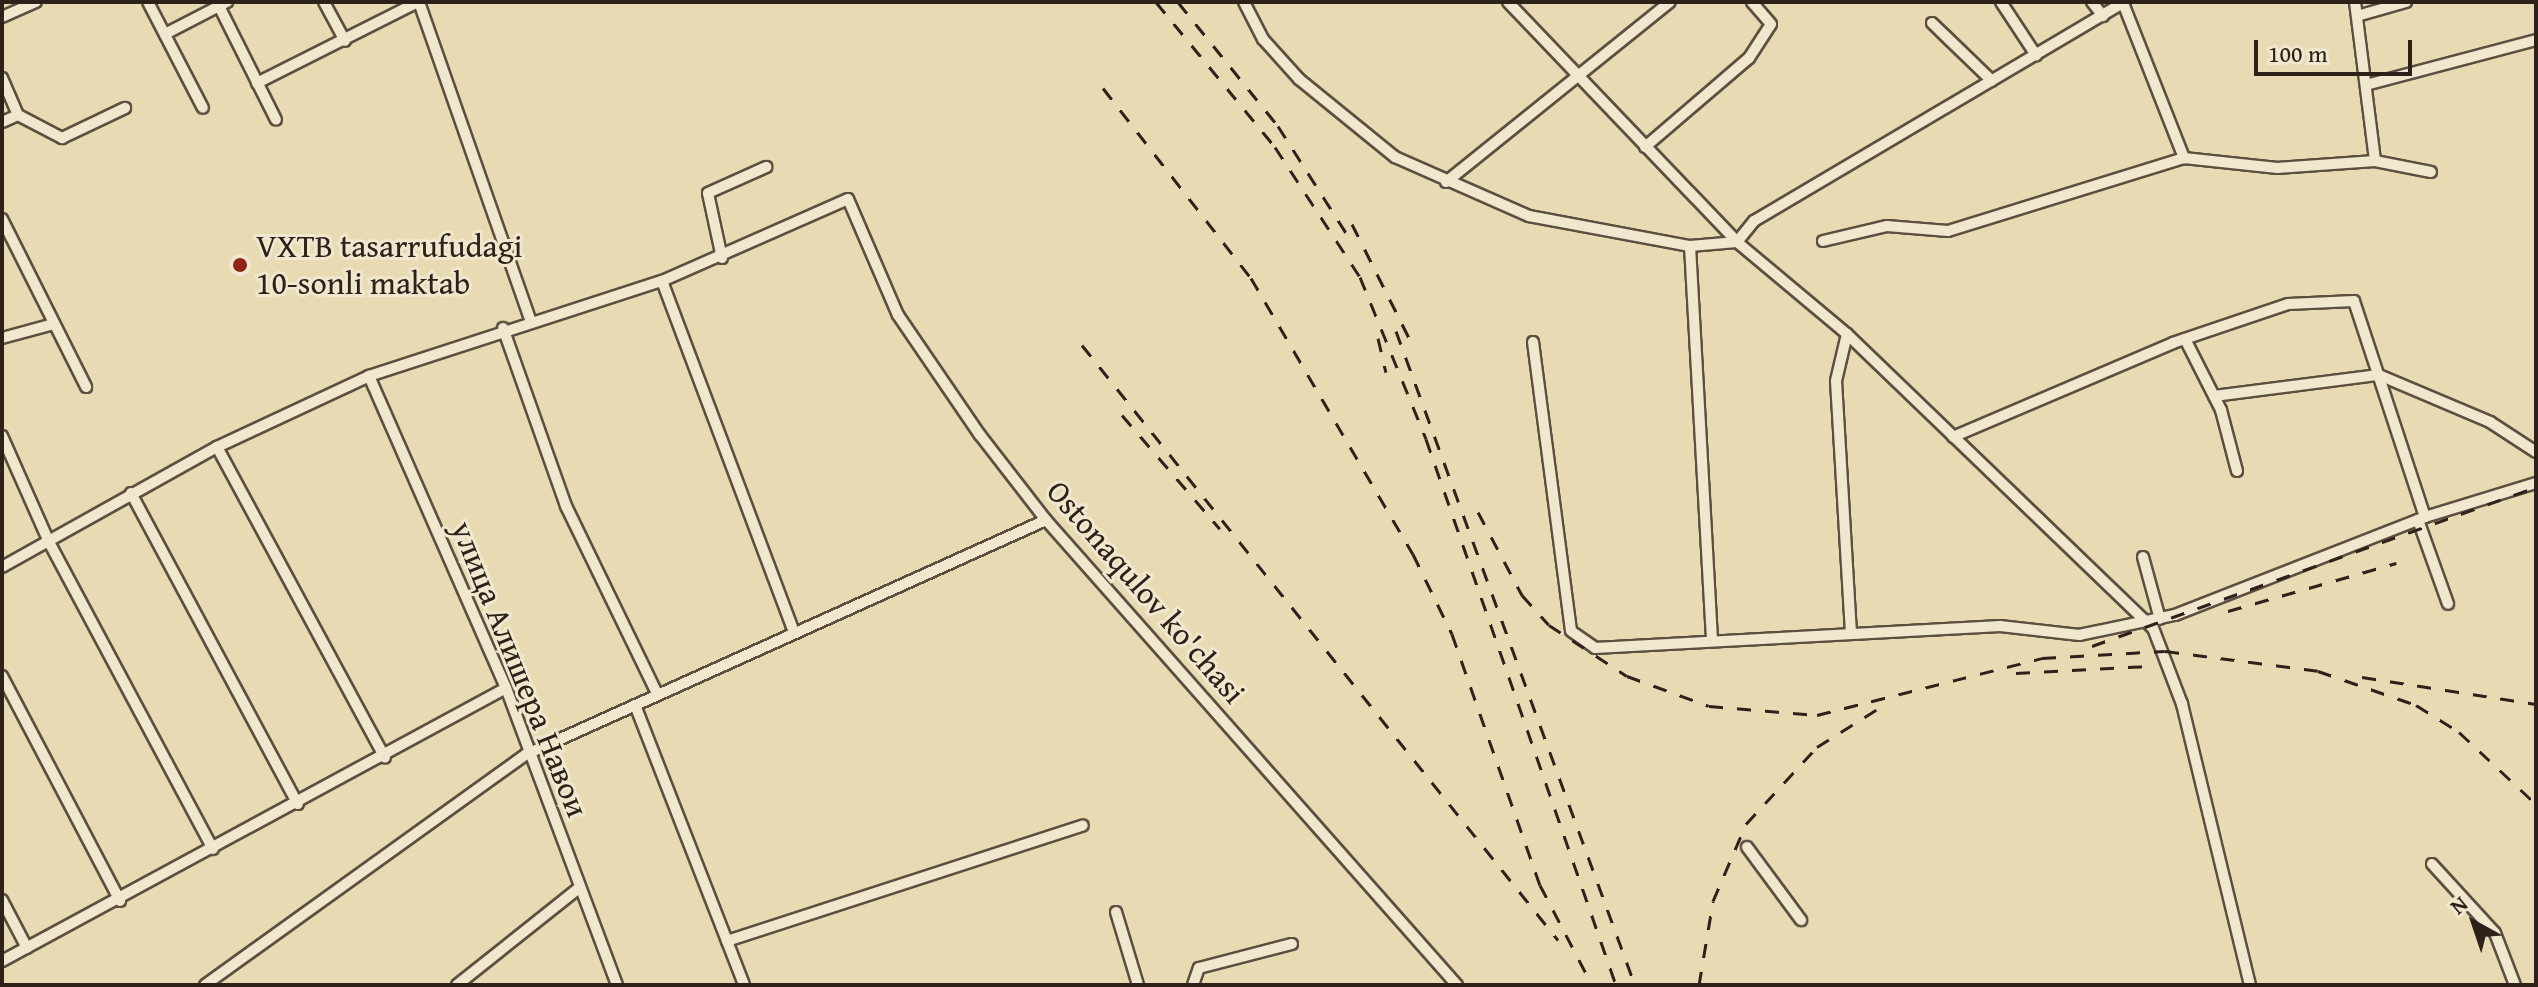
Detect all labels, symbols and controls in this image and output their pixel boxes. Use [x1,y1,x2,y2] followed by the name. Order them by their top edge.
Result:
[2258,24,2416,74] scale bar
[2268,36,2328,71] text: 100 m
[256,228,523,303] place label: VXTB tasarrufudagi 10-sonli maktab
[231,256,249,274] marker: VXTB tasarrufudagi 10-sonli maktab
[1039,472,1253,712] street label: Ostonaqulov ko'chasi
[443,515,597,823] street label: улица Алишера Навои
[2434,883,2514,963] north arrow
[2443,888,2474,922] text: N

